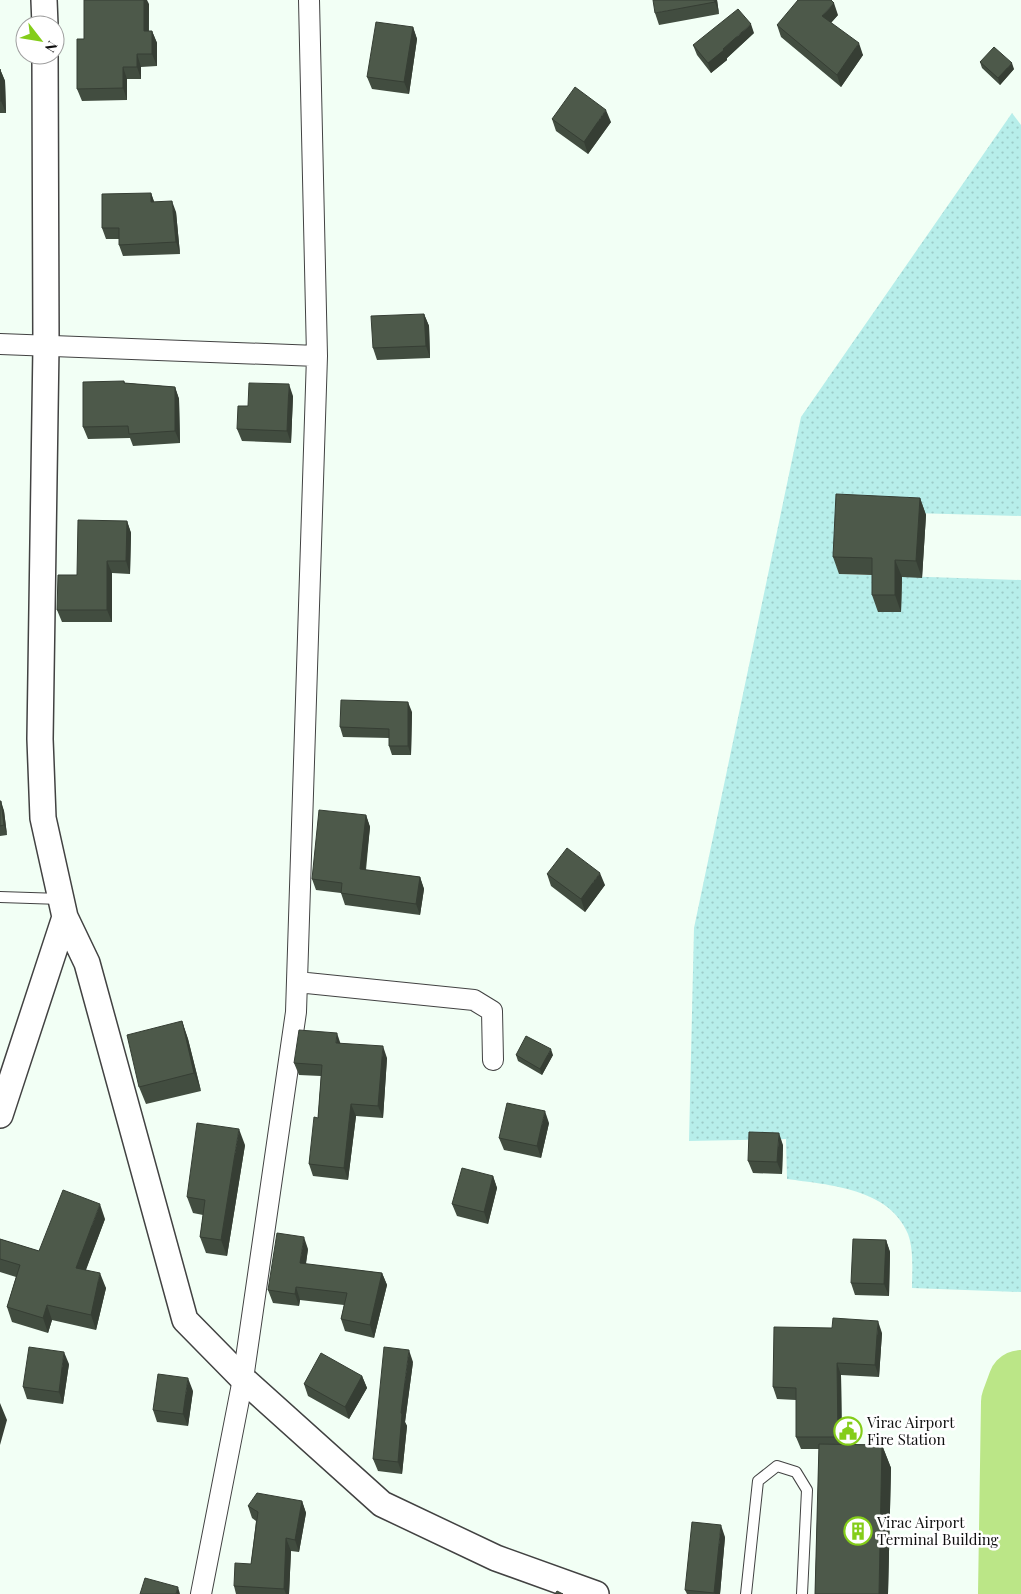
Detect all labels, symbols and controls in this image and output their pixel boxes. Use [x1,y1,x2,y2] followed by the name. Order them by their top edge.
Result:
[15,15,65,65] north arrow
[41,38,62,56] text: N
[866,1412,955,1449] place label: Virac Airport Fire Station
[833,1416,863,1446] public building icon: Virac Airport Fire Station
[876,1512,999,1549] place label: Virac Airport Terminal Building
[843,1516,873,1546] building icon: Virac Airport Terminal Building

